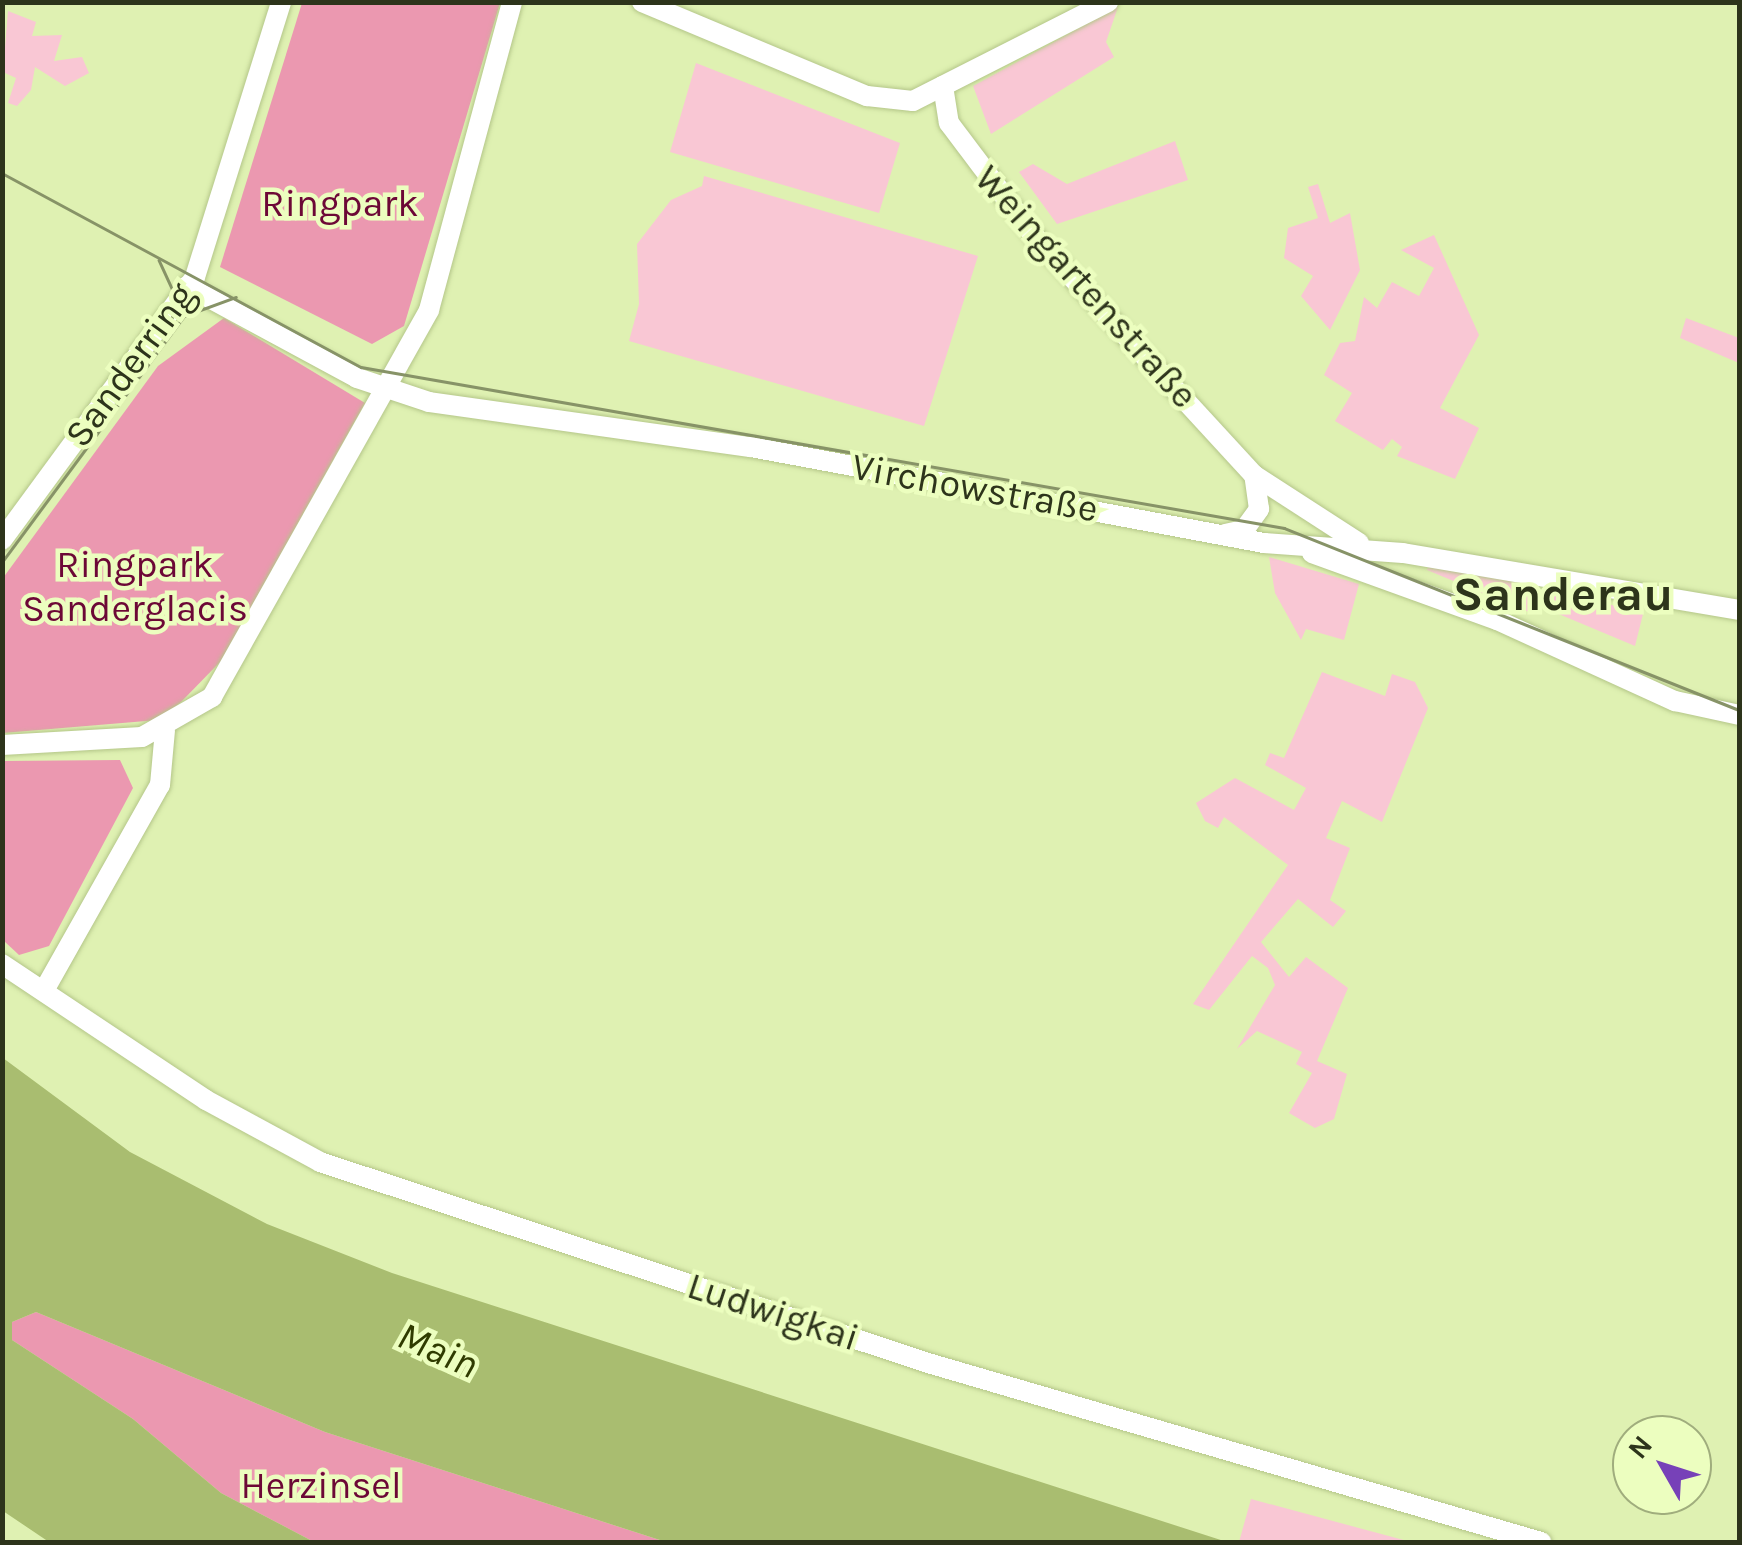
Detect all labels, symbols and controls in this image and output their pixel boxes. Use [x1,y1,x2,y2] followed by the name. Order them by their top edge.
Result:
[965,156,1207,418] street label: Weingartenstraße
[261,181,419,227] park label: Ringpark
[55,274,205,456] street label: Sanderring
[848,444,1102,532] street label: Virchowstraße
[22,542,248,632] park label: Ringpark Sanderglacis
[1453,566,1673,624] district label: Sanderau
[682,1263,864,1361] street label: Ludwigkai
[390,1311,486,1389] water label: Main
[1612,1415,1712,1515] north arrow
[1621,1429,1659,1465] text: N
[240,1463,402,1509] park label: Herzinsel

